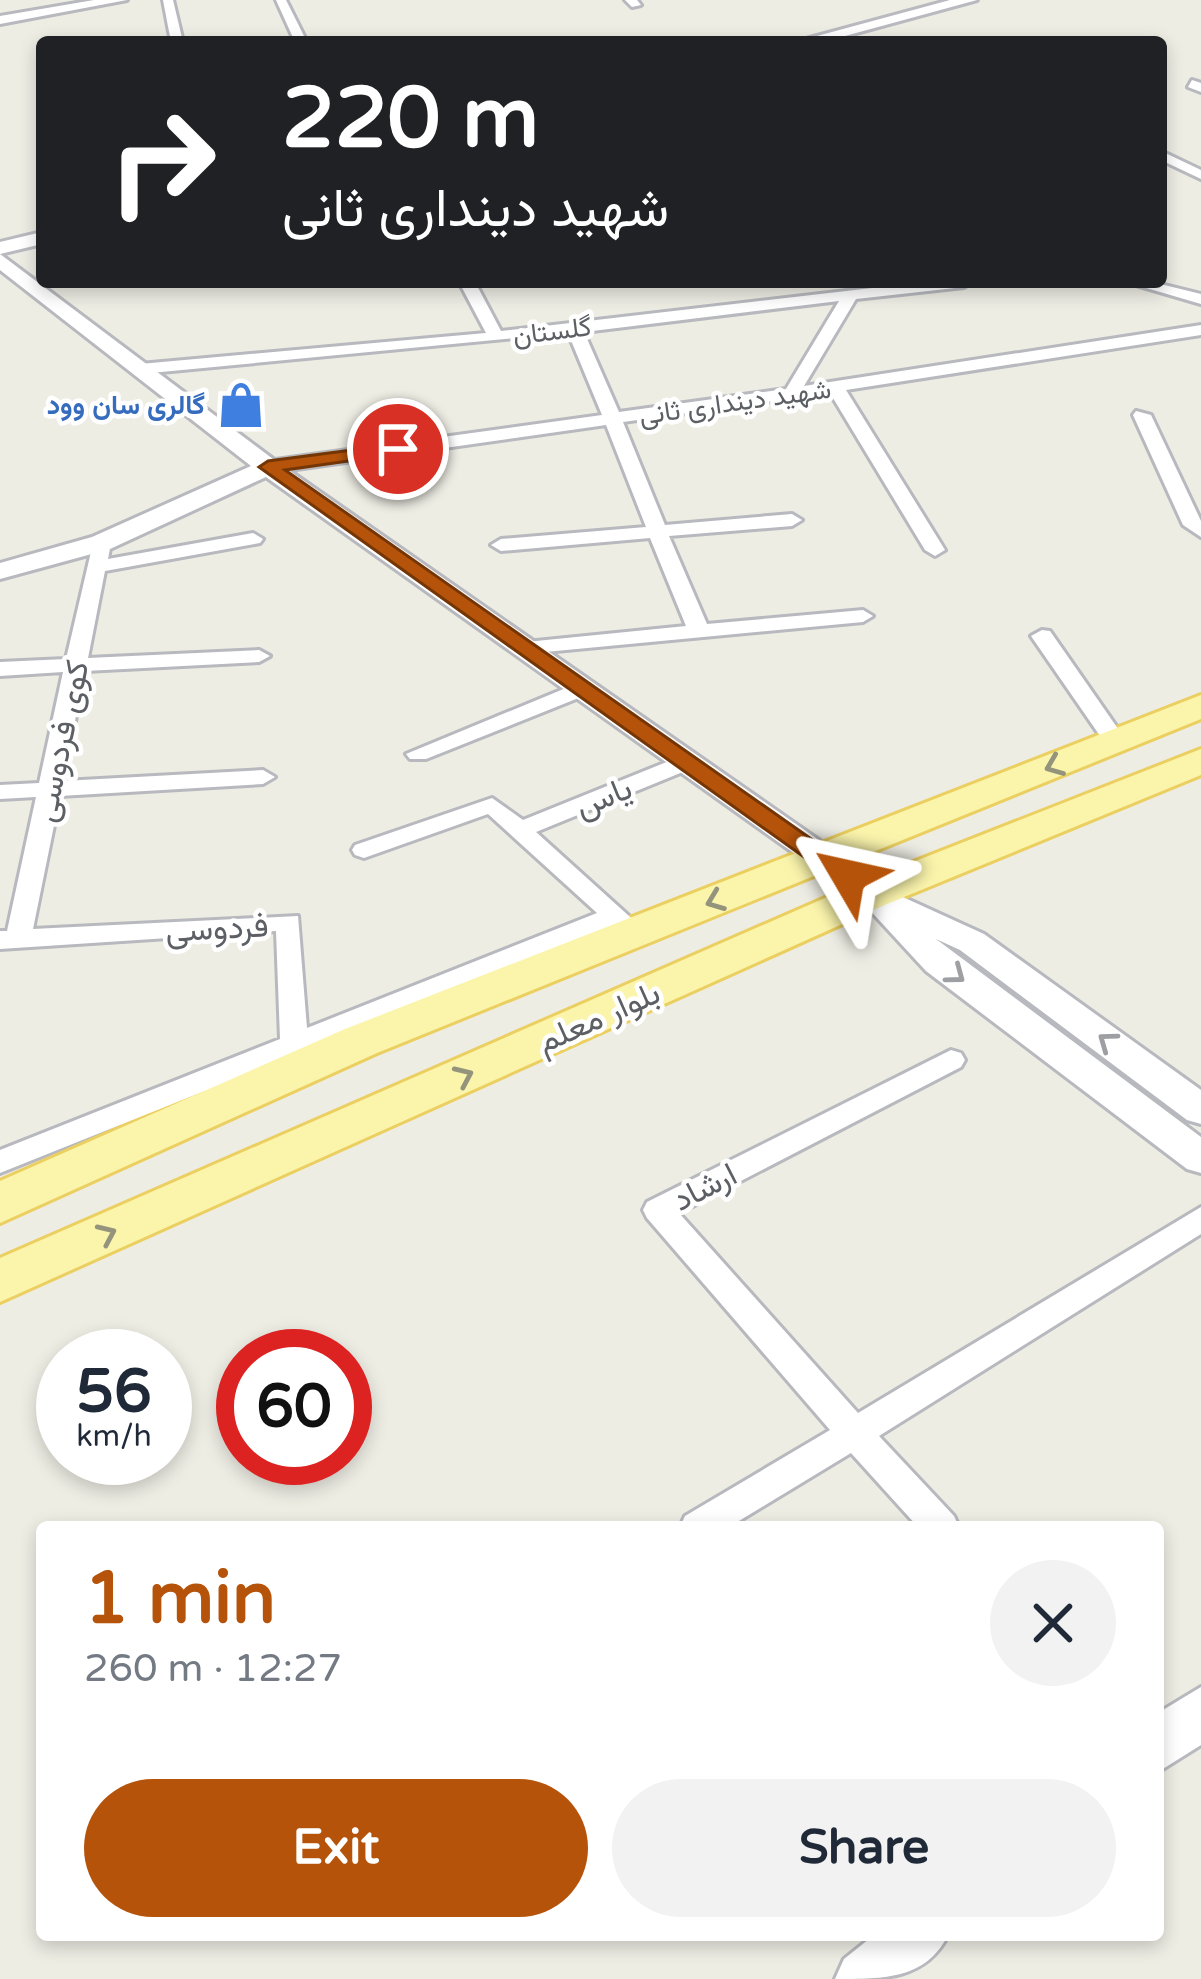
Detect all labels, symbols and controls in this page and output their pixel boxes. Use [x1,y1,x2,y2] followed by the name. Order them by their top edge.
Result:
[282,69,539,170] text: 220 m
[84,84,240,240] icon: right
[282,176,669,241] text: شهید دینداری ثانی
[511,310,593,353] street label: گلستان
[637,373,833,432] street label: شهید دینداری ثانی
[216,380,266,430] shop icon: گالری سان وود
[47,389,205,422] place label: گالری سان وود
[347,398,449,500] pin
[365,416,431,482] icon: arrive
[25,657,98,826] street label: کوی فردوسی
[1044,752,1065,776] one-way arrow
[569,768,638,826] street label: یاس
[785,813,911,939] position arrow
[706,887,727,912] one-way arrow
[165,906,270,951] street label: فردوسی
[942,961,964,983] one-way arrow
[531,973,666,1063] street label: بلوار معلم
[1099,1033,1120,1055] one-way arrow
[452,1066,473,1090] one-way arrow
[666,1155,743,1220] street label: ارشاد
[95,1224,116,1248] one-way arrow
[216,1329,372,1485] speed limit sign: 60
[76,1356,152,1428] text: 56
[76,1418,152,1455] text: km/h
[84,1556,276,1643] text: 1 min
[990,1560,1116,1686] button: close
[84,1645,342,1692] text: 260 m · 12:27
[84,1779,588,1917] button: Exit
[612,1779,1116,1917] button: Share

